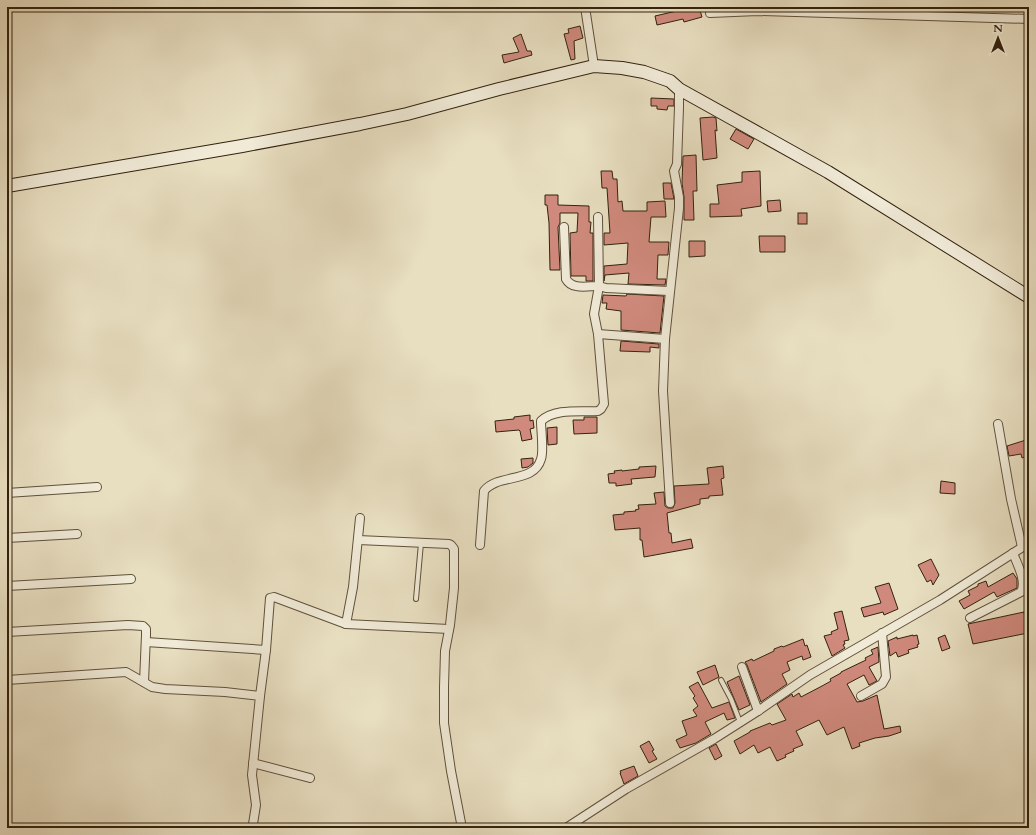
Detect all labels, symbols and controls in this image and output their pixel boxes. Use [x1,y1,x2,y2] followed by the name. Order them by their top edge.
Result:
[978,18,1018,58] north arrow
[993,21,1003,36] text: N

